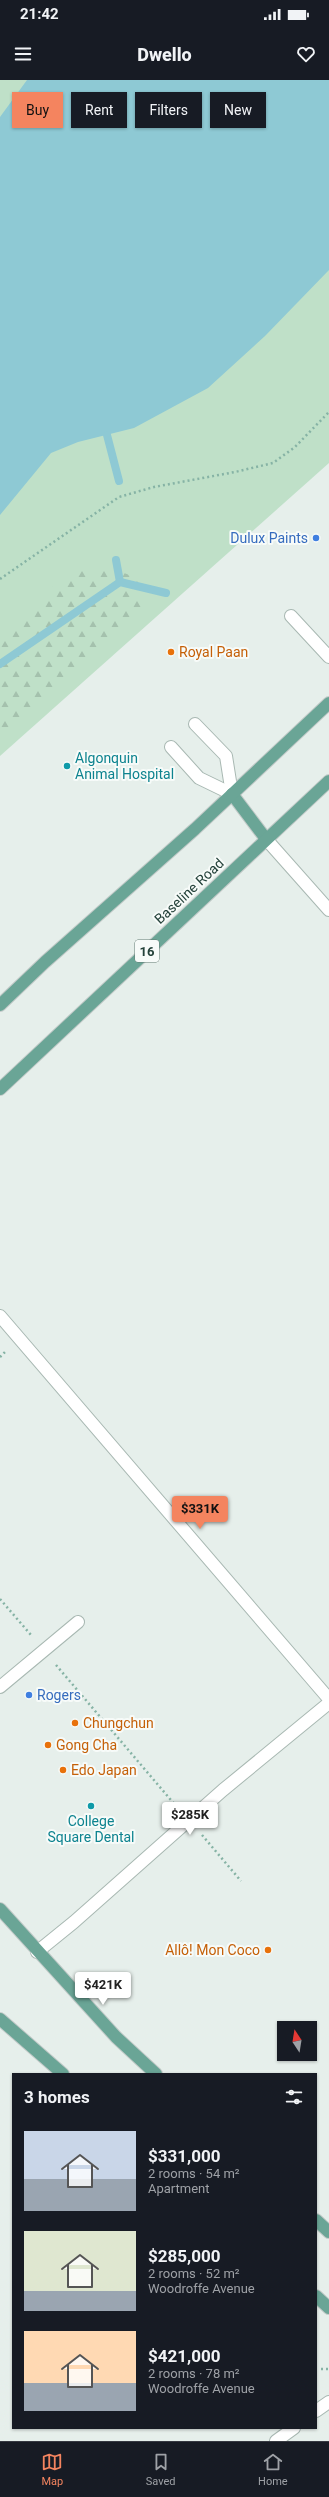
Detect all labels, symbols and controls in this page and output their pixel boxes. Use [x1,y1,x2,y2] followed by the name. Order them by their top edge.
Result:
[20,5,59,23] text: 21:42
[12,43,34,65] icon: menu
[295,43,317,65] icon: heart
[137,44,192,65] text: Dwello
[12,92,63,128] chip: Buy
[71,92,127,128] chip: Rent
[135,92,202,128] chip: Filters
[210,92,266,128] chip: New
[230,530,308,546] place label: Dulux Paints
[311,533,321,543] marker: Dulux Paints
[179,644,248,660] place label: Royal Paan
[166,647,176,657] marker: Royal Paan
[75,750,174,782] place label: Algonquin Animal Hospital
[62,761,72,771] marker: Algonquin Animal Hospital
[151,855,227,927] street label: Baseline Road
[135,940,159,962] road number: 16
[172,1496,228,1530] pin: $331K
[181,1501,219,1516] text: $331K
[37,1687,81,1703] place label: Rogers
[24,1690,34,1700] marker: Rogers
[83,1715,154,1731] place label: Chungchun
[70,1718,80,1728] marker: Chungchun
[56,1737,117,1753] place label: Gong Cha
[43,1740,53,1750] marker: Gong Cha
[71,1762,137,1778] place label: Edo Japan
[58,1765,68,1775] marker: Edo Japan
[86,1801,96,1811] marker: College Square Dental
[162,1802,218,1836] pin: $285K
[171,1807,209,1822] text: $285K
[47,1813,135,1845] place label: College Square Dental
[165,1942,260,1958] place label: Allô! Mon Coco
[263,1945,273,1955] marker: Allô! Mon Coco
[75,1972,131,2006] pin: $421K
[84,1977,122,1992] text: $421K
[277,2021,317,2061] north arrow
[277,2021,317,2061] map controls
[283,2086,305,2108] icon: filters
[24,2087,90,2107] text: 3 homes
[148,2146,220,2166] text: $331,000
[56,2147,104,2195] icon: home
[148,2166,240,2181] text: 2 rooms · 54 m²
[148,2181,210,2196] text: Apartment
[148,2246,220,2266] text: $285,000
[56,2247,104,2295] icon: home
[148,2266,240,2281] text: 2 rooms · 52 m²
[148,2281,255,2296] text: Woodroffe Avenue
[148,2346,220,2366] text: $421,000
[56,2347,104,2395] icon: home
[148,2366,240,2381] text: 2 rooms · 78 m²
[148,2381,255,2396] text: Woodroffe Avenue
[41,2451,63,2488] tab: Map
[146,2451,176,2488] tab: Saved
[258,2451,288,2488] tab: Home

